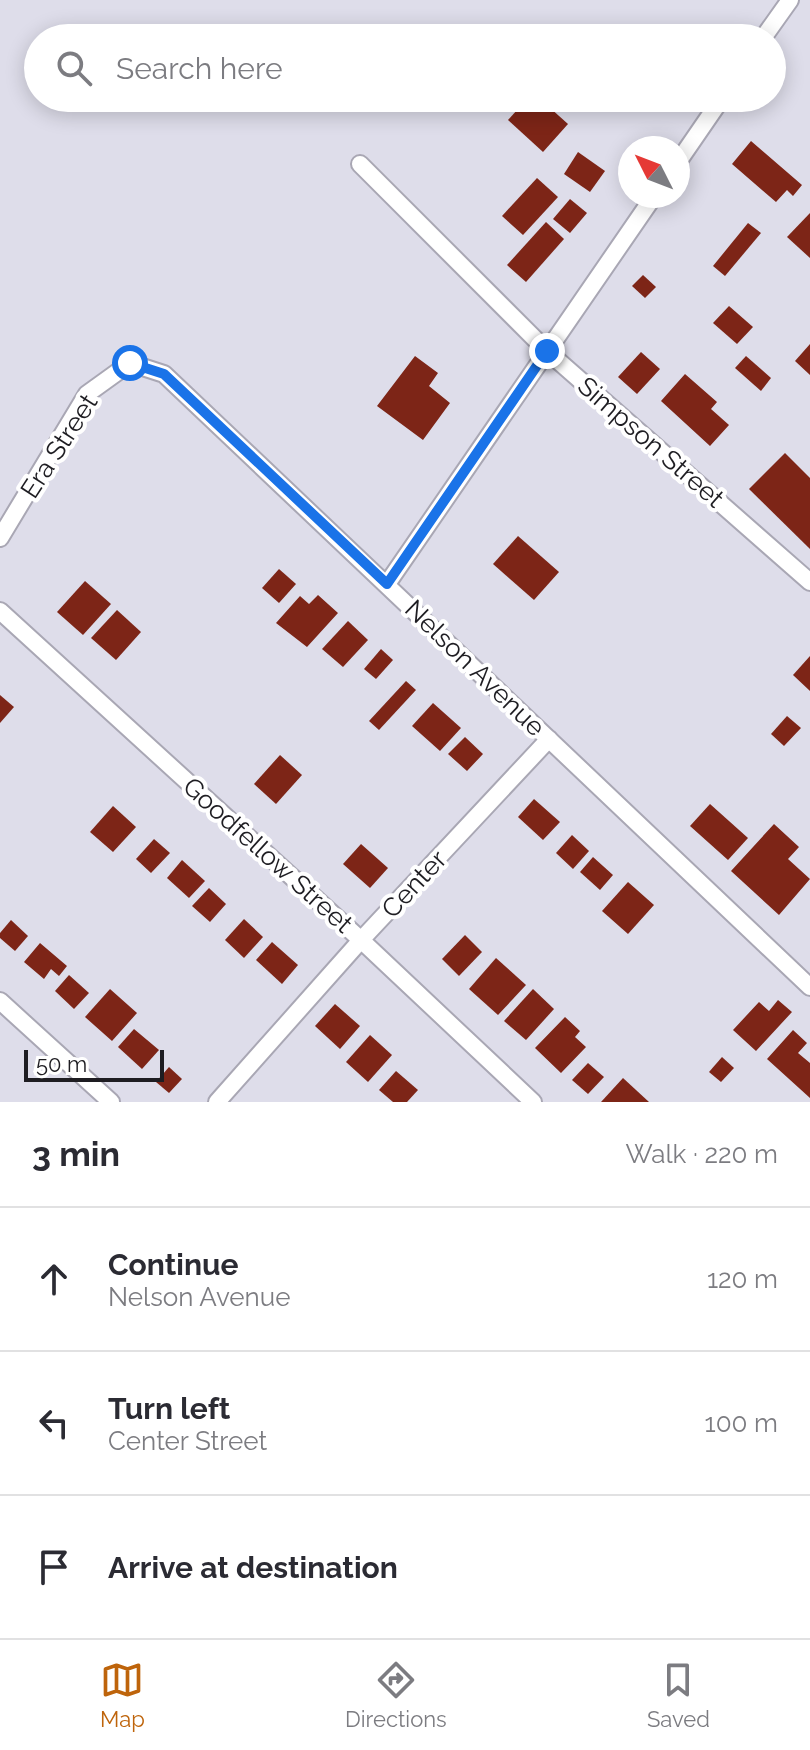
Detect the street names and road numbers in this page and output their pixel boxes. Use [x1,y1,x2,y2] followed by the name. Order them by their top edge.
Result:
[572,371,730,514] street label: Simpson Street
[14,388,104,504] street label: Era Street
[399,594,551,742] street label: Nelson Avenue
[177,771,359,939] street label: Goodfellow Street
[375,844,453,924] street label: Center

